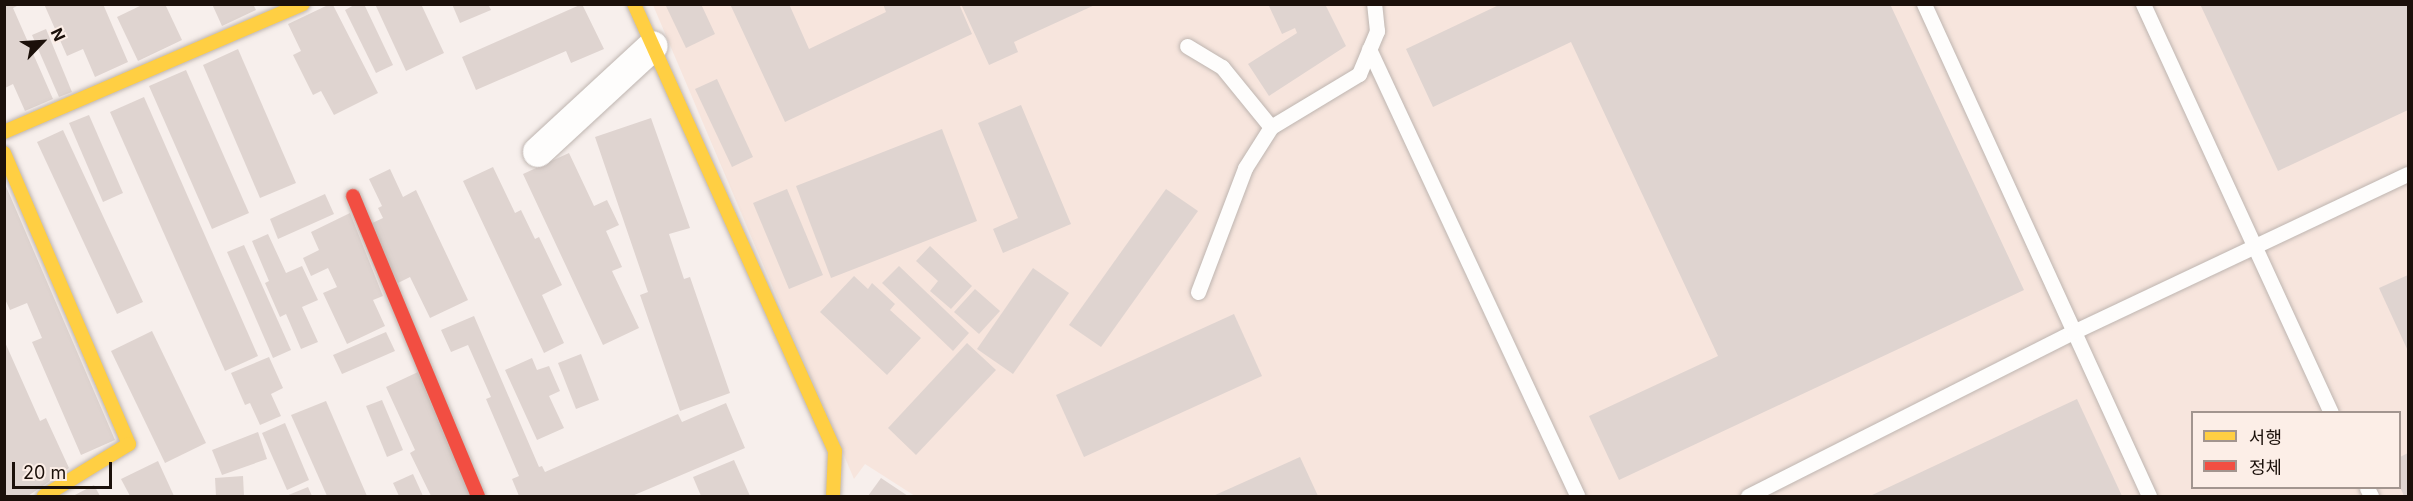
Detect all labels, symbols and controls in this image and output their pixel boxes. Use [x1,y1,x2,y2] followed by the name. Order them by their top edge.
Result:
[12,12,72,72] north arrow
[47,25,70,44] text: N
[2191,411,2401,489] legend
[2249,427,2282,448] text: 서행
[15,450,116,488] scale bar
[2249,457,2282,478] text: 정체
[23,462,66,483] text: 20 m

